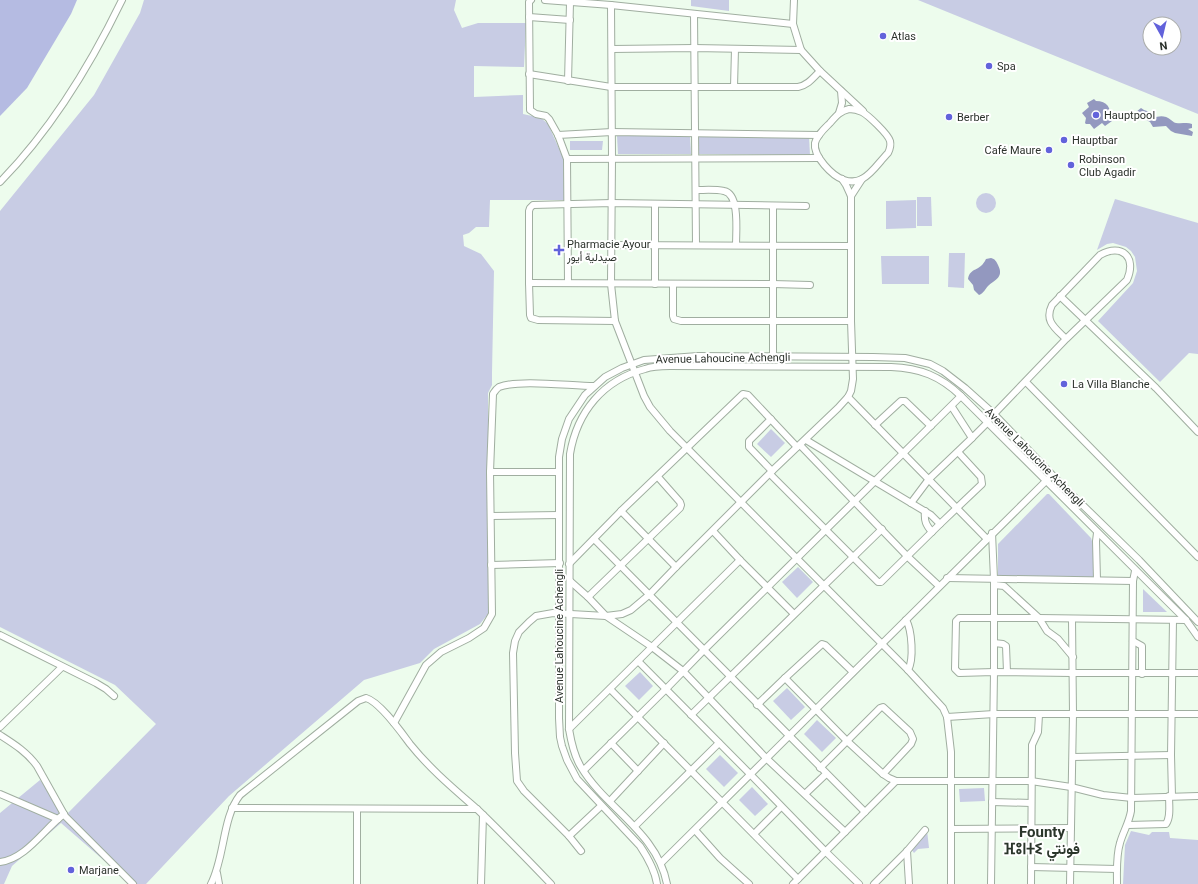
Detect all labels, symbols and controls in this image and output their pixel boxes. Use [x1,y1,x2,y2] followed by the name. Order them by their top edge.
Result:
[1142,16,1182,56] north arrow
[891,30,916,43] place label: Atlas
[878,31,888,41] marker: Atlas
[1158,38,1168,52] text: N
[997,60,1016,73] place label: Spa
[984,61,994,71] marker: Spa
[1104,109,1155,122] place label: Hauptpool
[1091,110,1101,120] marker: Hauptpool
[957,111,989,124] place label: Berber
[944,112,954,122] marker: Berber
[1072,134,1118,147] place label: Hauptbar
[1059,135,1069,145] marker: Hauptbar
[984,144,1041,157] place label: Café Maure
[1044,145,1054,155] marker: Café Maure
[1079,153,1136,179] place label: Robinson Club Agadir
[1066,160,1076,170] marker: Robinson Club Agadir
[566,238,651,264] place label: Pharmacie Ayour صيدلية أيور
[554,245,564,255] marker: Pharmacie Ayour صيدلية أيور
[656,351,790,366] street label: Avenue Lahoucine Achengli
[1072,378,1150,391] place label: La Villa Blanche
[1059,379,1069,389] marker: La Villa Blanche
[982,405,1087,510] street label: Avenue Lahoucine Achengli
[553,569,566,703] street label: Avenue Lahoucine Achengli
[1004,823,1080,862] district label: Founty ⴼⵓⵏⵜⵉ فونتي
[79,864,119,877] place label: Marjane
[66,865,76,875] marker: Marjane

